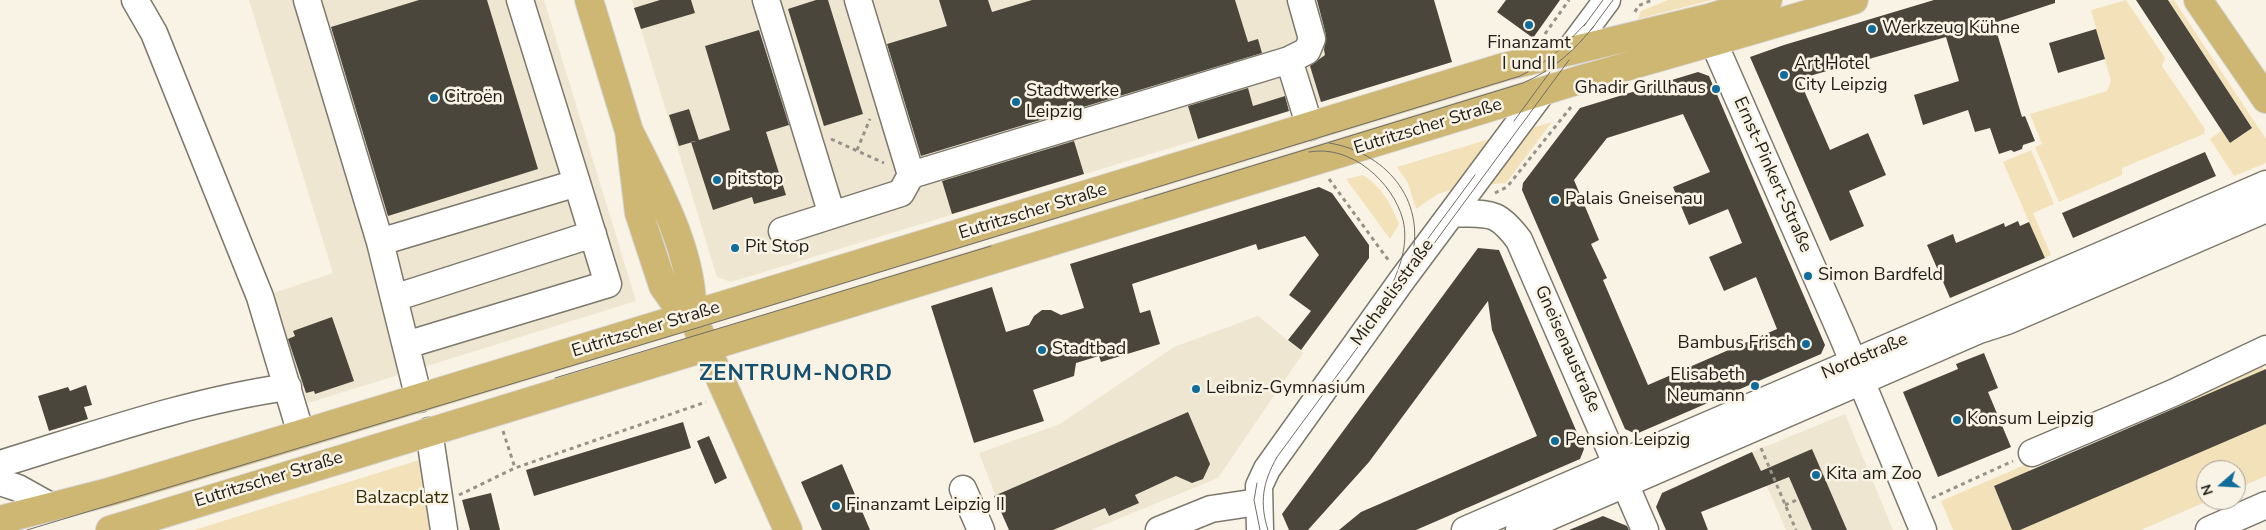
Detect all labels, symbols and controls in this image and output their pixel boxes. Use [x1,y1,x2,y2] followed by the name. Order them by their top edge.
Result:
[1882,18,2020,40] place label: Werkzeug Kühne
[1523,19,1535,31] marker: Finanzamt I und II
[1866,23,1878,35] marker: Werkzeug Kühne
[1487,33,1571,76] place label: Finanzamt I und II
[1794,54,1887,96] place label: Art Hotel City Leipzig
[1778,69,1790,81] marker: Art Hotel City Leipzig
[1575,78,1706,100] place label: Ghadir Grillhaus
[1026,81,1119,124] place label: Stadtwerke Leipzig
[1710,83,1722,95] marker: Ghadir Grillhaus
[444,87,503,109] place label: Citroën
[428,92,440,104] marker: Citroën
[1351,94,1505,160] street label: Eutritzscher Straße
[1728,94,1816,256] street label: Ernst-Pinkert-Straße
[1010,96,1022,108] marker: Stadtwerke Leipzig
[727,169,783,191] place label: pitstop
[711,174,723,186] marker: pitstop
[956,179,1110,245] street label: Eutritzscher Straße
[1565,189,1703,211] place label: Palais Gneisenau
[1549,194,1561,206] marker: Palais Gneisenau
[1347,235,1439,351] street label: Michaelisstraße
[745,237,809,259] place label: Pit Stop
[729,242,741,254] marker: Pit Stop
[1818,265,1943,287] place label: Simon Bardfeld
[1802,270,1814,282] marker: Simon Bardfeld
[1529,282,1605,416] street label: Gneisenaustraße
[569,297,723,363] street label: Eutritzscher Straße
[1819,329,1911,385] street label: Nordstraße
[1677,333,1796,355] place label: Bambus Frisch
[1800,338,1812,350] marker: Bambus Frisch
[1052,339,1126,361] place label: Stadtbad
[1036,344,1048,356] marker: Stadtbad
[697,362,895,388] district label: ZENTRUM-NORD
[1667,365,1745,408] place label: Elisabeth Neumann
[1206,378,1365,400] place label: Leibniz-Gymnasium
[1749,380,1761,392] marker: Elisabeth Neumann
[1190,383,1202,395] marker: Leibniz-Gymnasium
[1967,409,2094,431] place label: Konsum Leipzig
[1951,414,1963,426] marker: Konsum Leipzig
[1565,430,1690,452] place label: Pension Leipzig
[1549,435,1561,447] marker: Pension Leipzig
[192,447,346,513] street label: Eutritzscher Straße
[2196,460,2246,510] north arrow
[1826,464,1922,486] place label: Kita am Zoo
[1810,469,1822,481] marker: Kita am Zoo
[2197,482,2218,498] text: N
[355,488,449,510] park label: Balzacplatz
[846,495,1005,517] place label: Finanzamt Leipzig II
[830,500,842,512] marker: Finanzamt Leipzig II

